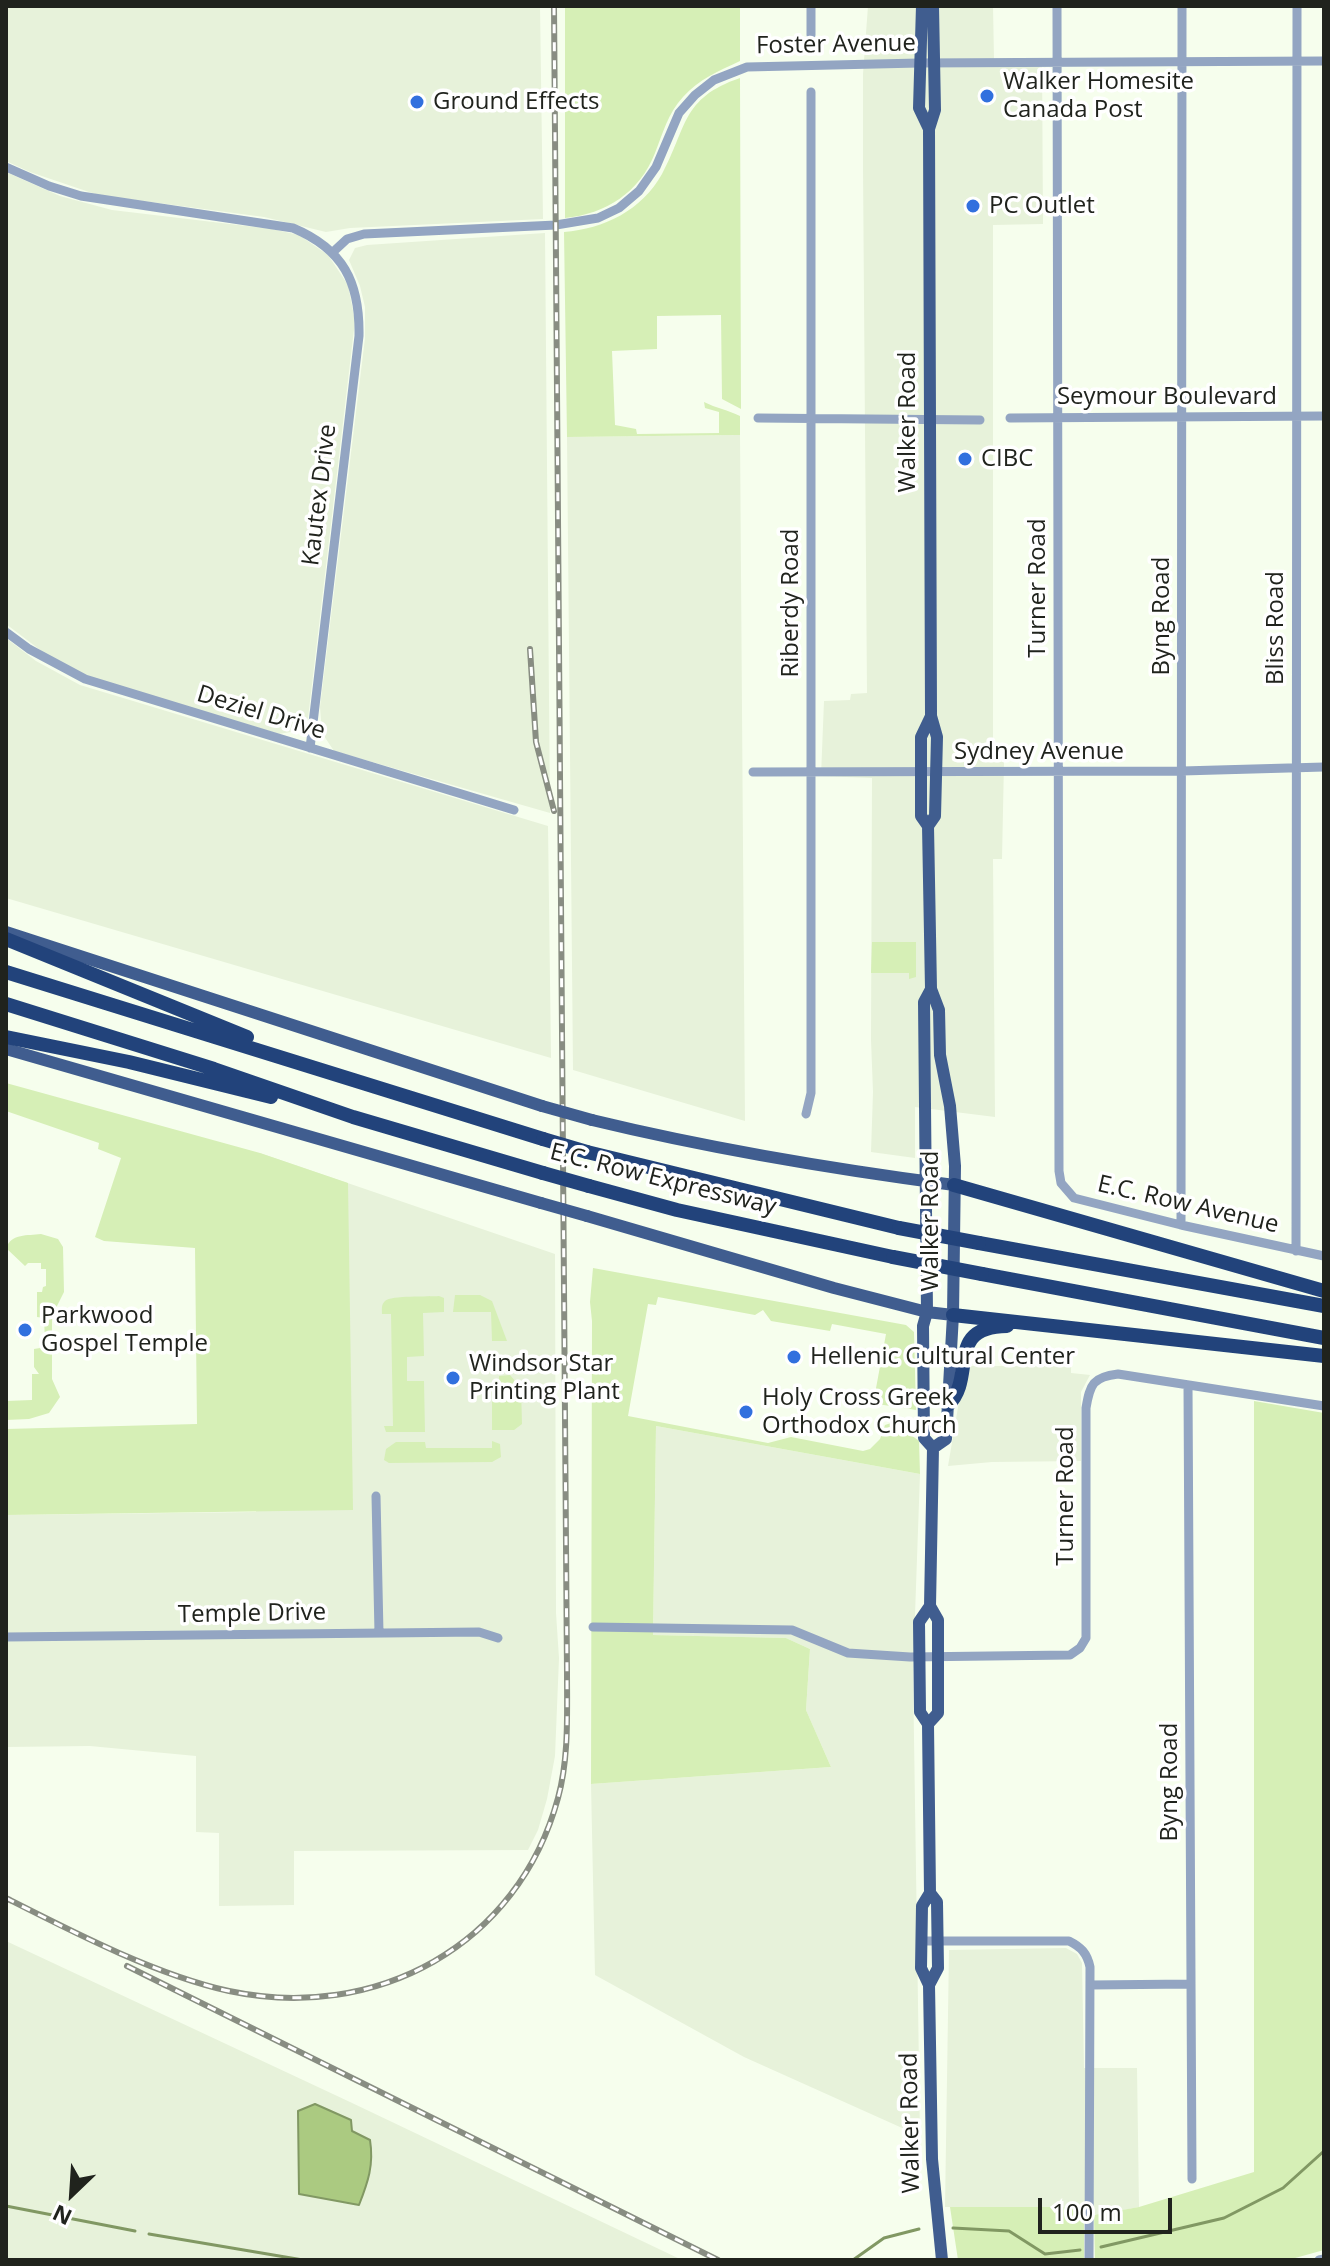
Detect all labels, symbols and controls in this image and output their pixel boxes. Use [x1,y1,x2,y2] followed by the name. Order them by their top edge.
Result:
[756,29,916,61] street label: Foster Avenue
[1003,68,1194,124] place label: Walker Homesite Canada Post
[978,87,996,105] marker: Walker Homesite Canada Post
[433,88,600,116] place label: Ground Effects
[408,93,426,111] marker: Ground Effects
[989,192,1095,220] place label: PC Outlet
[964,197,982,215] marker: PC Outlet
[894,352,922,492] street label: Walker Road
[1057,383,1277,411] street label: Seymour Boulevard
[297,423,343,567] street label: Kautex Drive
[981,445,1033,473] place label: CIBC
[956,450,974,468] marker: CIBC
[1024,518,1052,658] street label: Turner Road
[777,528,805,678] street label: Riberdy Road
[1148,557,1176,675] street label: Byng Road
[1262,571,1290,685] street label: Bliss Road
[193,680,329,746] street label: Deziel Drive
[954,738,1124,766] street label: Sydney Avenue
[547,1138,779,1222] street label: E.C. Row Expressway
[917,1151,945,1291] street label: Walker Road
[1095,1170,1281,1240] street label: E.C. Row Avenue
[41,1302,208,1358] place label: Parkwood Gospel Temple
[16,1321,34,1339] marker: Parkwood Gospel Temple
[810,1343,1075,1371] place label: Hellenic Cultural Center
[785,1348,803,1366] marker: Hellenic Cultural Center
[469,1350,620,1406] place label: Windsor Star Printing Plant
[444,1369,462,1387] marker: Windsor Star Printing Plant
[762,1384,957,1440] place label: Holy Cross Greek Orthodox Church
[737,1403,755,1421] marker: Holy Cross Greek Orthodox Church
[1052,1426,1080,1566] street label: Turner Road
[178,1598,326,1630] street label: Temple Drive
[1156,1723,1184,1841] street label: Byng Road
[895,2052,927,2194] street label: Walker Road
[32,2154,112,2234] north arrow
[1042,2182,1176,2232] scale bar
[1052,2195,1122,2228] text: 100 m
[47,2198,76,2233] text: N

